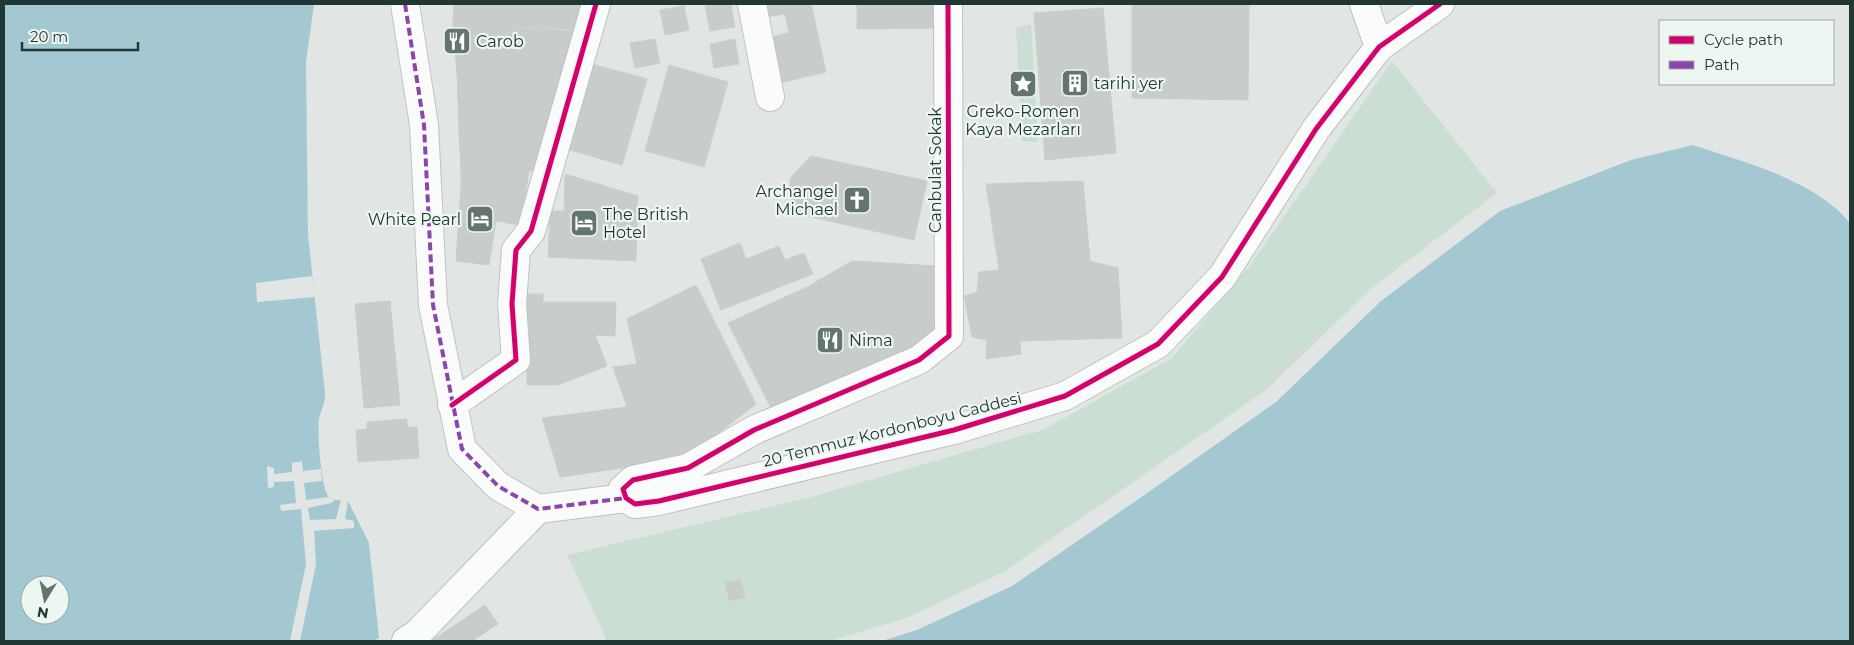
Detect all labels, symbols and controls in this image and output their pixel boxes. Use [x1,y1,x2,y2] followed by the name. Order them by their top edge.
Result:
[22,20,139,52] scale bar
[1659,20,1834,85] legend
[442,26,472,56] restaurant icon: Carob
[30,27,68,46] text: 20 m
[1704,30,1783,49] text: Cycle path
[476,32,524,51] place label: Carob
[1704,55,1740,74] text: Path
[1060,68,1090,98] building icon: tarihi yer
[1008,69,1038,99] place icon: Greko-Romen Kaya Mezarları
[1094,74,1164,93] place label: tarihi yer
[965,102,1081,139] place label: Greko-Romen Kaya Mezarları
[926,107,945,233] street label: Canbulat Sokak
[755,182,838,219] place label: Archangel Michael
[842,185,872,215] church icon: Archangel Michael
[465,204,495,234] hotel icon: White Pearl
[603,205,689,242] place label: The British Hotel
[569,208,599,238] hotel icon: The British Hotel
[368,210,461,229] place label: White Pearl
[815,325,845,355] restaurant icon: Nima
[849,331,893,350] place label: Nima
[761,388,1024,471] street label: 20 Temmuz Kordonboyu Caddesi
[20,575,70,625] north arrow
[36,603,50,623] text: N

